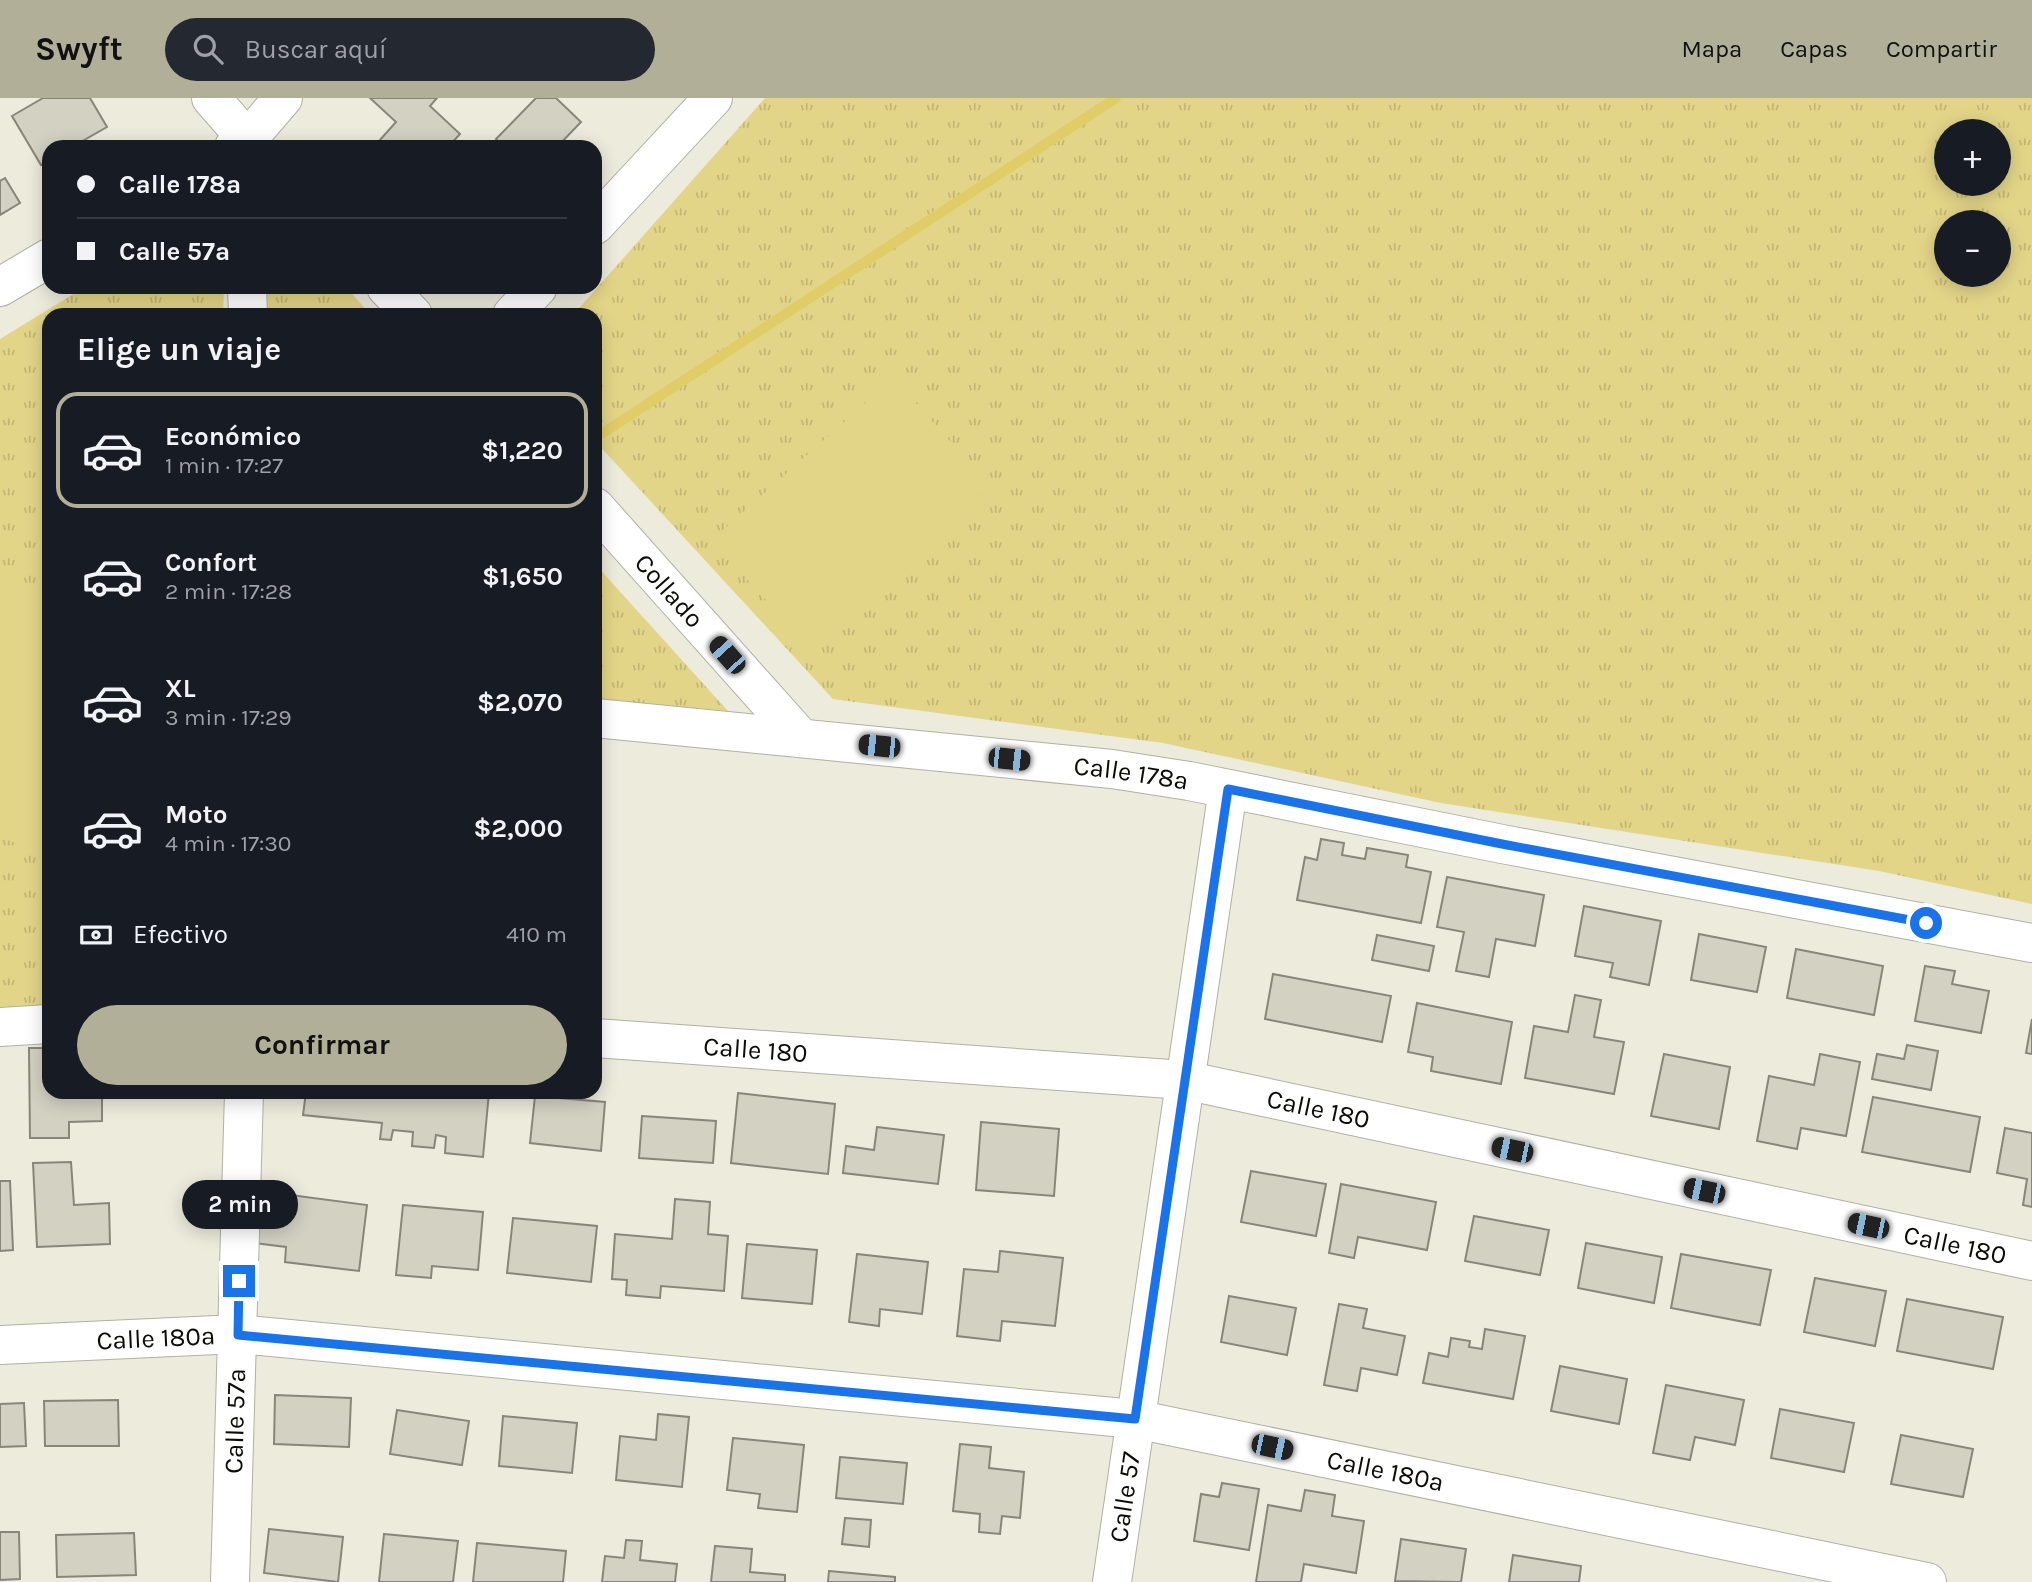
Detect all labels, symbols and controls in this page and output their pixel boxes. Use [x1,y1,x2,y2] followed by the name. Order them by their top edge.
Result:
[165,18,655,81] search box
[35,30,123,68] text: Swyft
[189,30,227,68] icon: search
[245,34,387,65] text: Buscar aquí
[1681,35,1742,63] text: Mapa
[1780,35,1848,63] text: Capas
[1886,35,1997,63] text: Compartir
[1934,119,2011,287] map controls
[1934,119,2011,196] button: +
[119,169,241,200] text: Calle 178a
[1934,210,2011,287] button: −
[119,236,230,267] text: Calle 57a
[77,331,281,368] text: Elige un viaje
[81,419,144,482] icon: car
[165,421,301,452] text: Económico
[481,435,563,466] text: $1,220
[165,452,283,479] text: 1 min · 17:27
[81,545,144,608] icon: car
[165,547,257,578] text: Confort
[628,548,710,634] street label: Collado
[482,561,563,592] text: $1,650
[165,578,292,605] text: 2 min · 17:28
[706,632,749,678] car
[81,671,144,734] icon: car
[165,673,196,704] text: XL
[477,687,563,718] text: $2,070
[165,704,292,731] text: 3 min · 17:29
[858,733,901,759] car
[988,746,1031,772] car
[1072,750,1191,797] street label: Calle 178a
[81,797,144,860] icon: car
[165,799,227,830] text: Moto
[473,813,563,844] text: $2,000
[165,830,292,857] text: 4 min · 17:30
[1910,907,1942,939] route start
[77,916,115,954] icon: cash
[133,919,228,950] text: Efectivo
[506,921,567,948] text: 410 m
[77,1005,567,1085] button: Confirmar
[702,1031,809,1069] street label: Calle 180
[1264,1083,1373,1135] street label: Calle 180
[1490,1135,1535,1165] car
[1682,1176,1727,1206] car
[181,1180,297,1228] callout: 2 min
[208,1191,272,1218] text: 2 min
[1846,1211,1891,1241] car
[1901,1219,2009,1271] street label: Calle 180
[223,1265,255,1297] route end
[96,1320,216,1357] street label: Calle 180a
[218,1368,252,1474] street label: Calle 57a
[1250,1432,1295,1462] car
[1324,1444,1447,1498] street label: Calle 180a
[1103,1450,1147,1544] street label: Calle 57

